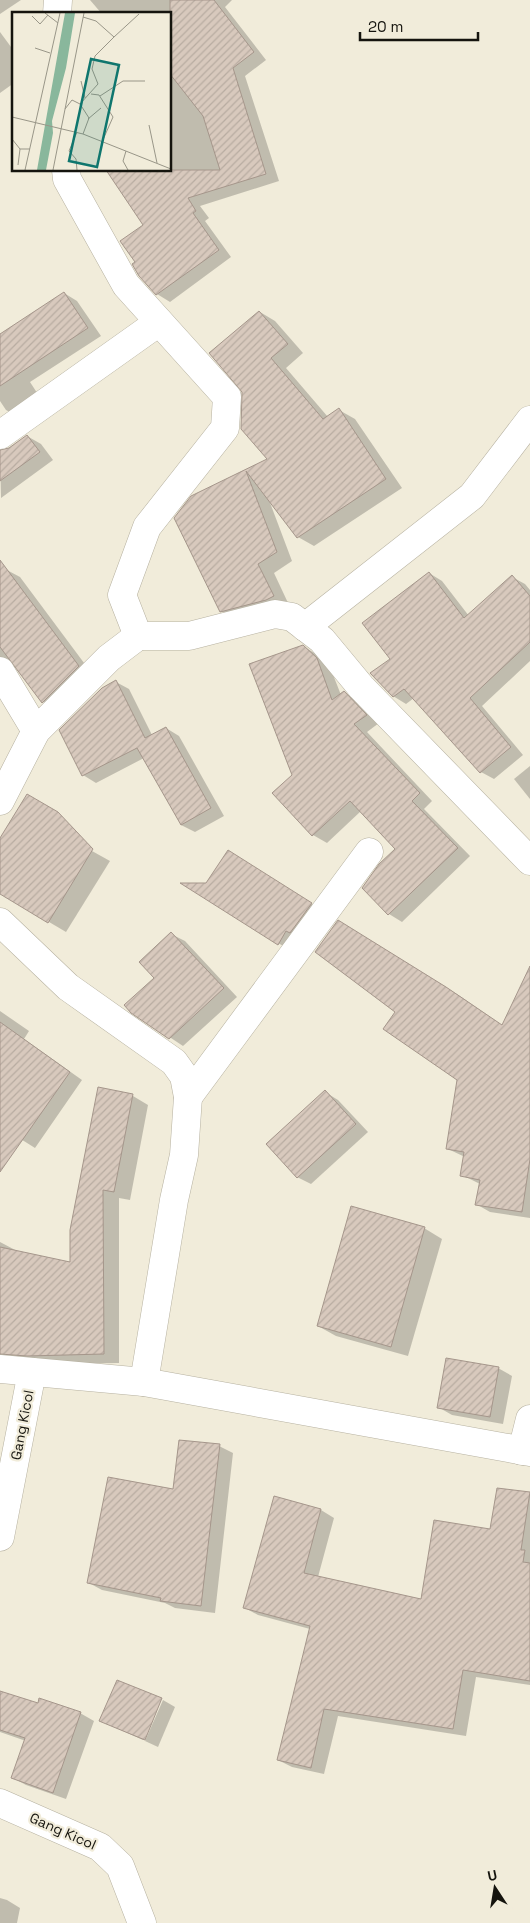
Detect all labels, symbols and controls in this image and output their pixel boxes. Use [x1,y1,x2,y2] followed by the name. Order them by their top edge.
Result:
[360,10,478,42] scale bar
[12,12,171,171] inset map
[368,17,403,36] text: 20 m
[6,1388,38,1462] street label: Gang Kicol
[27,1808,99,1854] street label: Gang Kicol
[470,1863,520,1913] north arrow
[486,1866,499,1885] text: U

